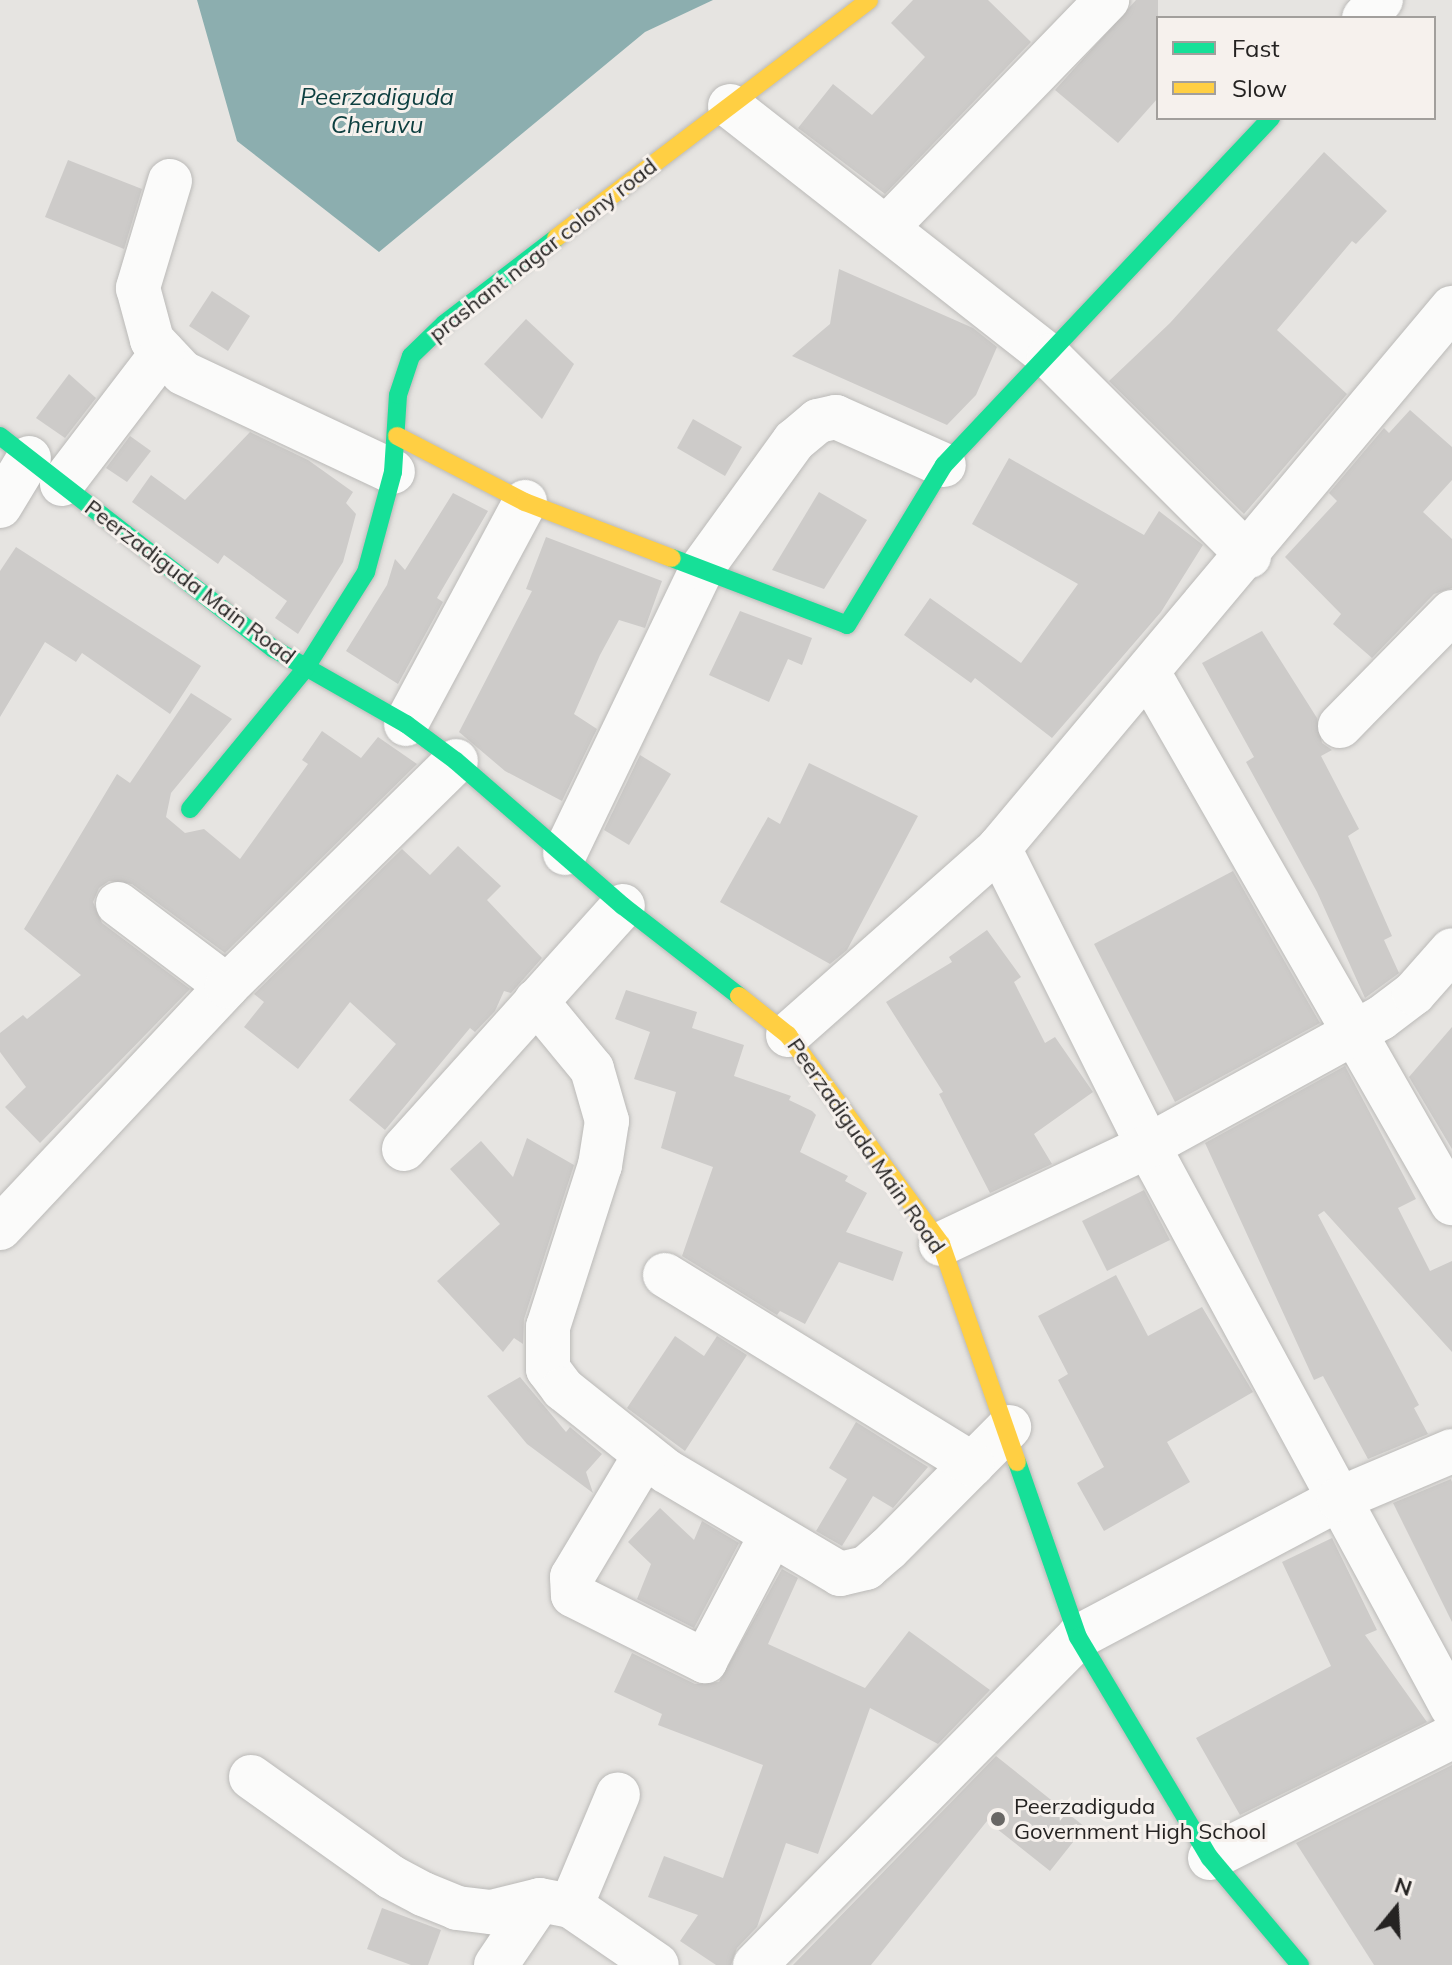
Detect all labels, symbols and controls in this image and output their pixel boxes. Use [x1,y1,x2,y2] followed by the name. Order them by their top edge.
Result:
[1156,16,1436,120] legend
[1232,33,1280,63] text: Fast
[1232,73,1287,103] text: Slow
[300,83,454,139] water label: Peerzadiguda Cheruvu
[424,153,662,347] street label: prashant nagar colony road
[80,494,300,670] street label: Peerzadiguda Main Road
[782,1033,950,1259] street label: Peerzadiguda Main Road
[1014,1793,1266,1844] place label: Peerzadiguda Government High School
[989,1810,1007,1828] marker: Peerzadiguda Government High School
[1356,1869,1436,1949] north arrow
[1391,1870,1416,1902] text: N

